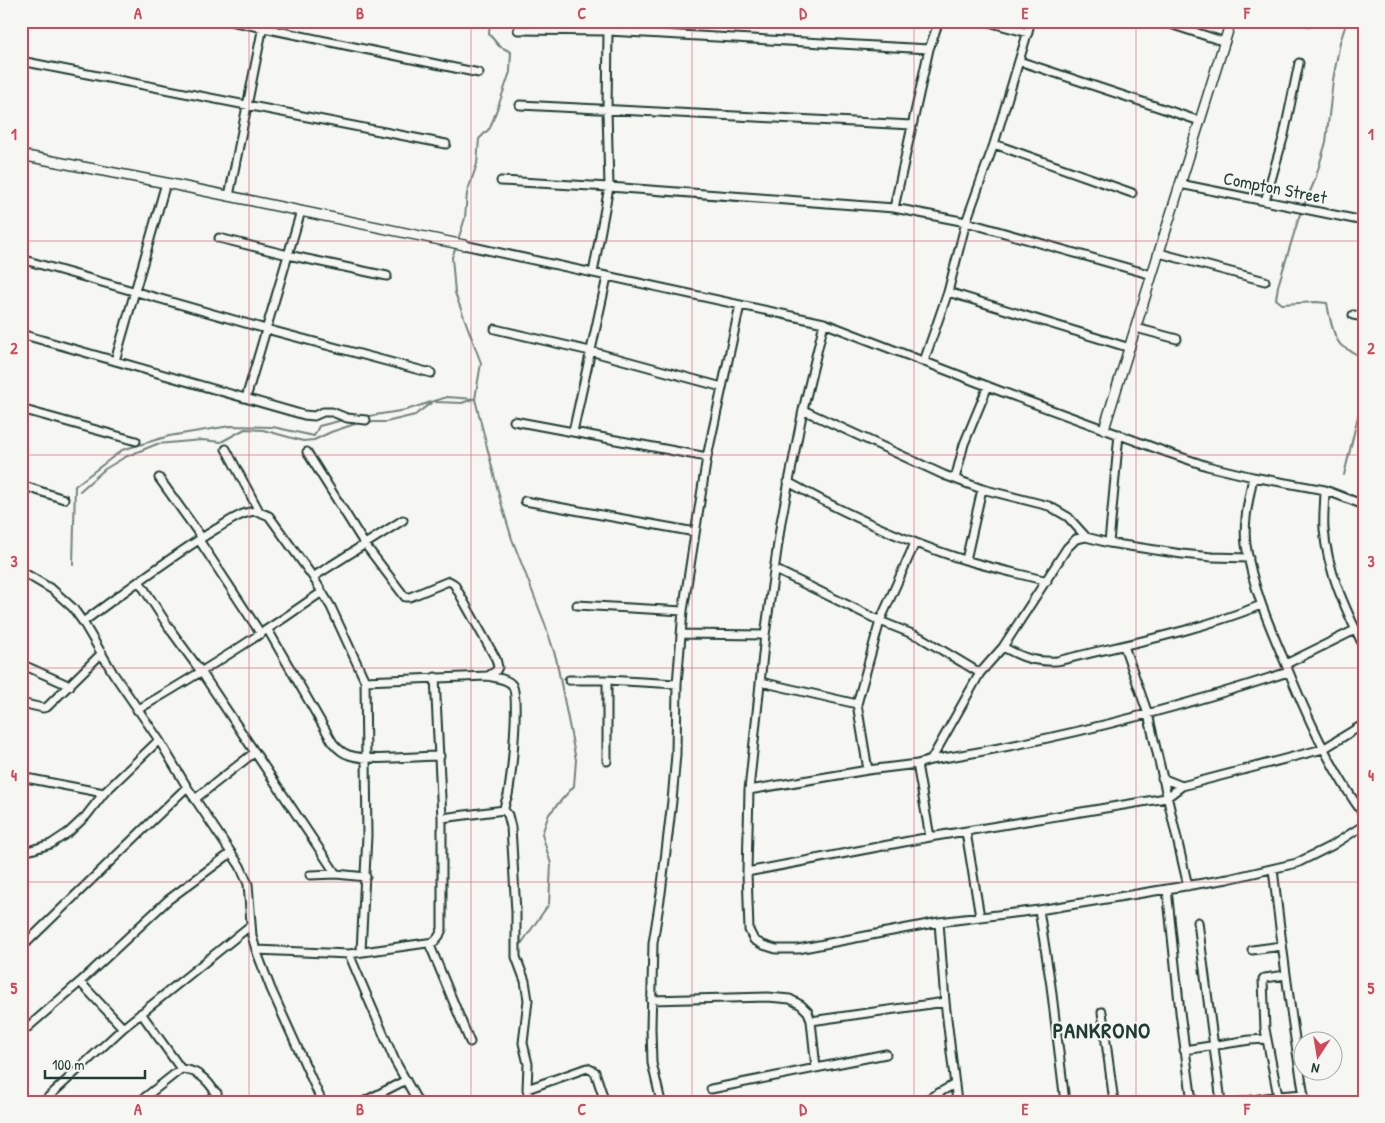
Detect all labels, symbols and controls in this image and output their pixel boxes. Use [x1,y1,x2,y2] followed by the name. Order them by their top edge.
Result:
[134,2,142,24] text: A
[356,2,364,24] text: B
[578,2,587,24] text: C
[799,2,807,24] text: D
[1021,2,1029,24] text: E
[1243,2,1251,24] text: F
[11,123,17,145] text: 1
[1368,123,1374,145] text: 1
[1221,165,1330,210] street label: Compton Street
[10,337,18,359] text: 2
[1367,337,1375,359] text: 2
[10,550,18,572] text: 3
[1367,550,1375,572] text: 3
[11,764,17,786] text: 4
[1368,764,1374,786] text: 4
[11,977,18,999] text: 5
[1368,977,1375,999] text: 5
[1053,1015,1151,1045] district label: PANKRONO
[1292,1030,1342,1080] north arrow
[45,1048,145,1080] scale bar
[52,1054,85,1075] text: 100 m
[1309,1059,1321,1079] text: N
[134,1098,142,1120] text: A
[356,1098,364,1120] text: B
[578,1098,587,1120] text: C
[799,1098,807,1120] text: D
[1021,1098,1029,1120] text: E
[1243,1098,1251,1120] text: F

